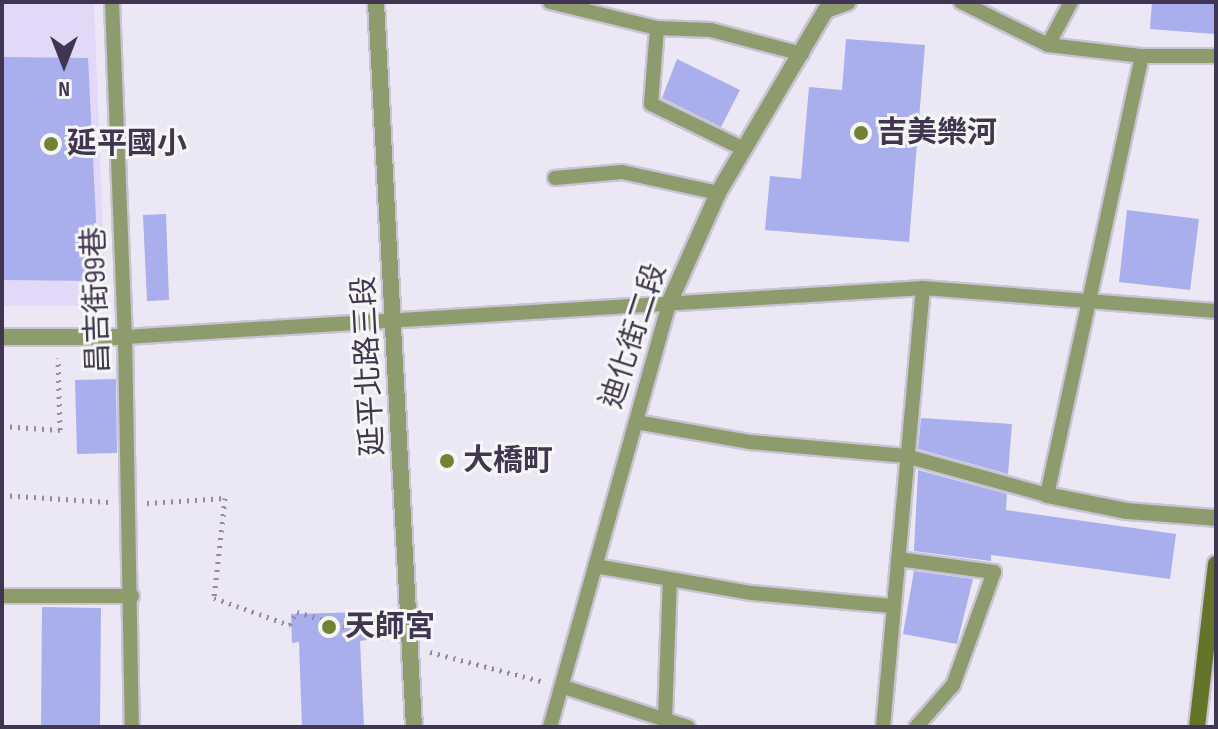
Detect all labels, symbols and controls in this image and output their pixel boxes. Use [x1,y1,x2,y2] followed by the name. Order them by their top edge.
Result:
[24,24,104,104] north arrow
[58,75,70,102] text: N
[877,115,997,151] place label: 吉美樂河
[852,124,870,142] marker: 吉美樂河
[67,126,187,162] place label: 延平國小
[42,135,60,153] marker: 延平國小
[76,226,118,374] street label: 昌吉街99巷
[594,259,674,413] street label: 迪化街二段
[346,275,392,457] street label: 延平北路三段
[463,443,553,479] place label: 大橋町
[438,452,456,470] marker: 大橋町
[345,609,435,645] place label: 天師宮
[320,618,338,636] marker: 天師宮

